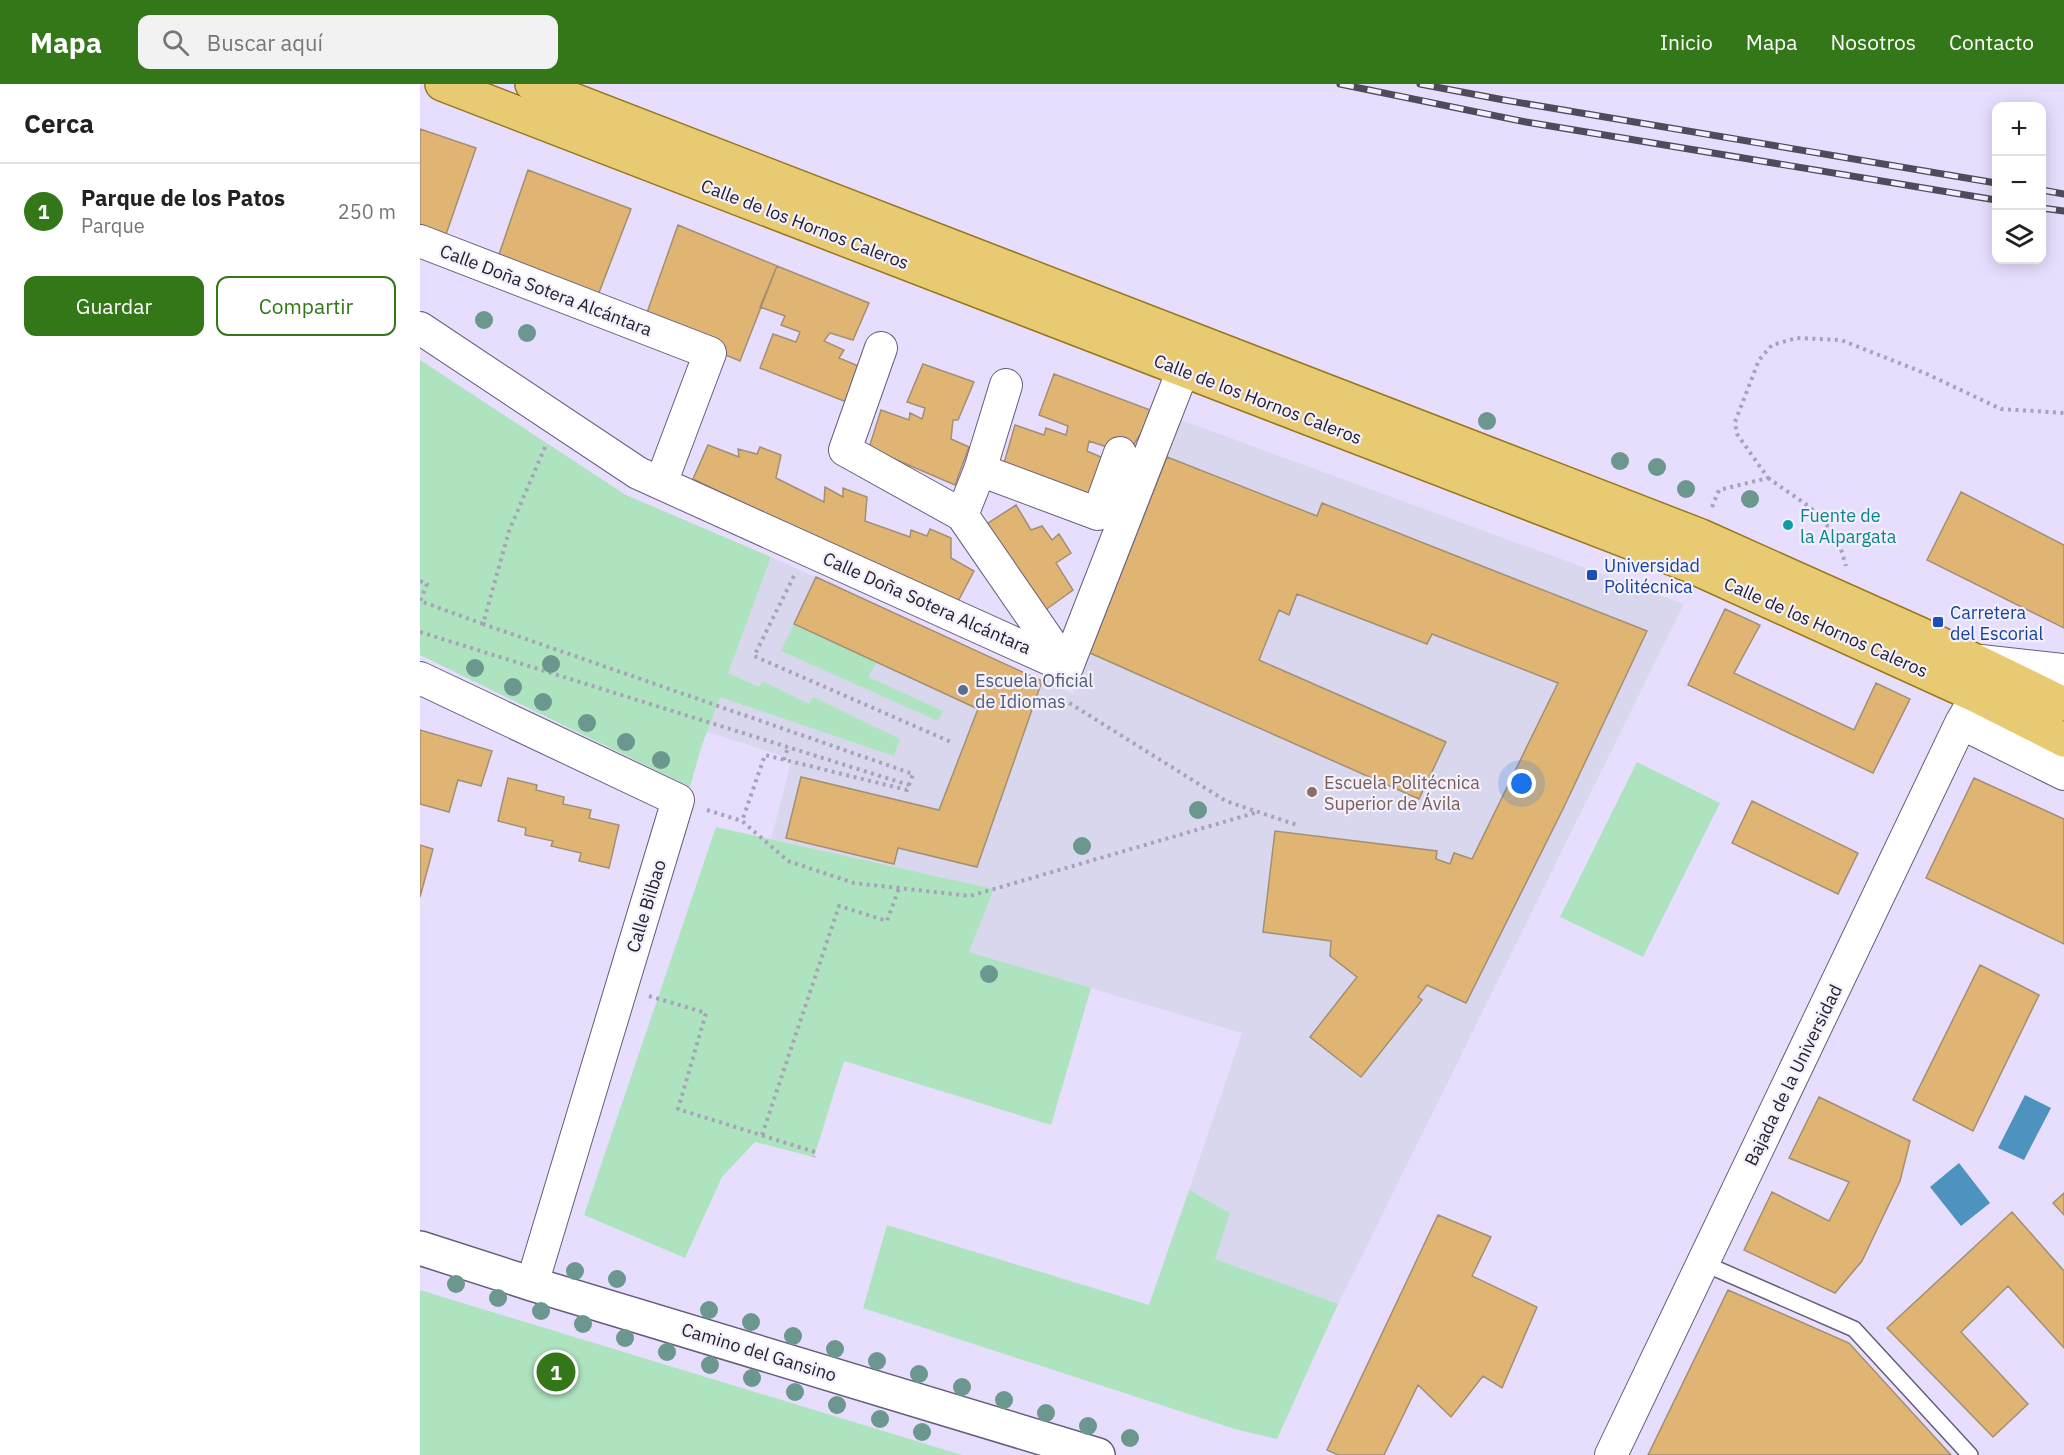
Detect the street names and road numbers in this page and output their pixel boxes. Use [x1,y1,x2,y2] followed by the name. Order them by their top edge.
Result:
[698,174,912,274] street label: Calle de los Hornos Caleros
[437,239,656,341] street label: Calle Doña Sotera Alcántara
[1151,349,1365,449] street label: Calle de los Hornos Caleros
[819,547,1035,659] street label: Calle Doña Sotera Alcántara
[1720,572,1932,682] street label: Calle de los Hornos Caleros
[621,857,671,955] street label: Calle Bilbao
[1739,981,1847,1169] street label: Bajada de la Universidad
[679,1317,839,1387] street label: Camino del Gansino

